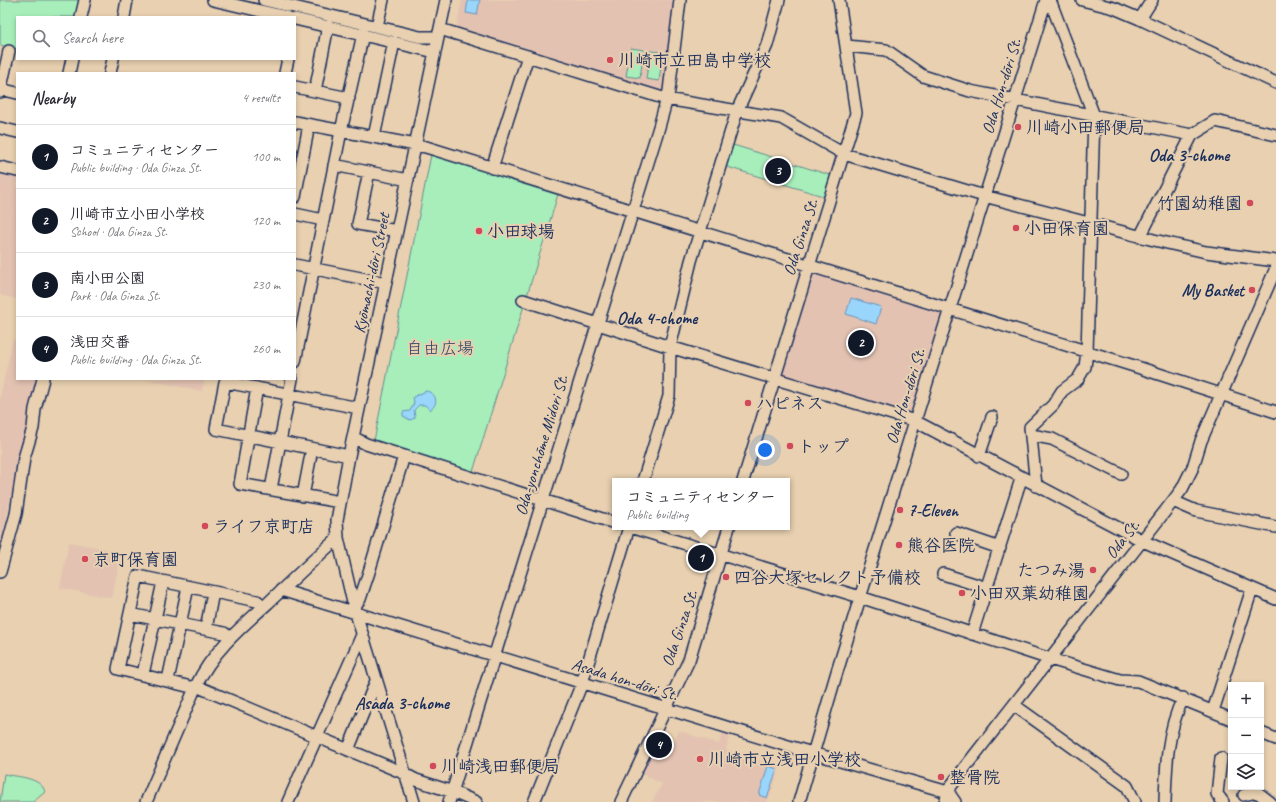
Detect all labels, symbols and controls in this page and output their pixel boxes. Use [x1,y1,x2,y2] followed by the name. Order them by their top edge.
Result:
[16,16,296,60] search box
[30,27,52,49] icon: search
[62,29,123,48] text: Search here
[977,35,1026,136] street label: Oda Hon-dōri St.
[618,50,771,71] place label: 川崎市立田島中学校
[605,55,615,65] marker: 川崎市立田島中学校
[32,88,75,109] text: Nearby
[242,90,280,106] text: 4 results
[1026,117,1145,138] place label: 川崎小田郵便局
[1013,122,1023,132] marker: 川崎小田郵便局
[70,141,219,160] text: コミュニティセンター
[1149,144,1231,166] district label: Oda 3-chome
[42,149,48,165] text: 1
[252,149,280,165] text: 100 m
[765,156,791,186] pin: 3
[70,160,201,176] text: Public building · Oda Ginza St.
[1157,193,1242,214] place label: 竹園幼稚園
[778,196,823,278] street label: Oda Ginza St.
[1245,198,1255,208] marker: 竹園幼稚園
[70,205,205,224] text: 川崎市立小田小学校
[349,209,395,335] street label: Kyōmachi-dōri Street
[42,213,48,229] text: 2
[252,213,280,229] text: 120 m
[1024,218,1109,239] place label: 小田保育園
[487,221,555,242] place label: 小田球場
[1011,223,1021,233] marker: 小田保育園
[70,224,167,240] text: School · Oda Ginza St.
[474,226,484,236] marker: 小田球場
[70,269,145,288] text: 南小田公園
[42,277,48,293] text: 3
[252,277,280,293] text: 230 m
[1182,280,1246,301] place label: My Basket
[1247,285,1257,295] marker: My Basket
[70,288,160,304] text: Park · Oda Ginza St.
[617,307,699,329] district label: Oda 4-chome
[848,328,874,358] pin: 2
[70,333,130,352] text: 浅田交番
[406,338,474,359] park label: 自由広場
[42,341,48,357] text: 4
[252,341,280,357] text: 260 m
[881,345,930,446] street label: Oda Hon-dōri St.
[70,352,201,368] text: Public building · Oda Ginza St.
[510,372,573,518] street label: Oda-yonchōme Midori St.
[756,393,824,414] place label: ハピネス
[743,398,753,408] marker: ハピネス
[798,436,849,457] place label: トップ
[755,440,775,460] your location
[785,441,795,451] marker: トップ
[612,478,790,530] popup
[626,488,776,507] text: コミュニティセンター
[908,500,959,521] place label: 7-Eleven
[895,505,905,515] marker: 7-Eleven
[626,507,688,523] text: Public building
[1101,515,1145,563] street label: Oda St.
[213,516,315,537] place label: ライフ京町店
[200,521,210,531] marker: ライフ京町店
[907,535,975,556] place label: 熊谷医院
[894,540,904,550] marker: 熊谷医院
[688,543,714,573] pin: 1
[93,549,178,570] place label: 京町保育園
[80,554,90,564] marker: 京町保育園
[1017,560,1085,581] place label: たつみ湯
[1088,565,1098,575] marker: たつみ湯
[734,567,921,588] place label: 四谷大塚セレクト予備校
[721,572,731,582] marker: 四谷大塚セレクト予備校
[970,583,1089,604] place label: 小田双葉幼稚園
[657,587,703,669] street label: Oda Ginza St.
[957,588,967,598] marker: 小田双葉幼稚園
[569,653,681,706] street label: Asada hon-dōri St.
[1228,682,1264,790] map controls
[1228,682,1264,718] button: +
[355,692,451,714] district label: Asada 3-chome
[1228,718,1264,754] button: −
[646,730,672,760] pin: 4
[708,749,861,770] place label: 川崎市立浅田小学校
[695,754,705,764] marker: 川崎市立浅田小学校
[1228,754,1264,790] button: layers
[441,756,560,777] place label: 川崎浅田郵便局
[428,761,438,771] marker: 川崎浅田郵便局
[949,767,1000,788] place label: 整骨院
[936,772,946,782] marker: 整骨院

